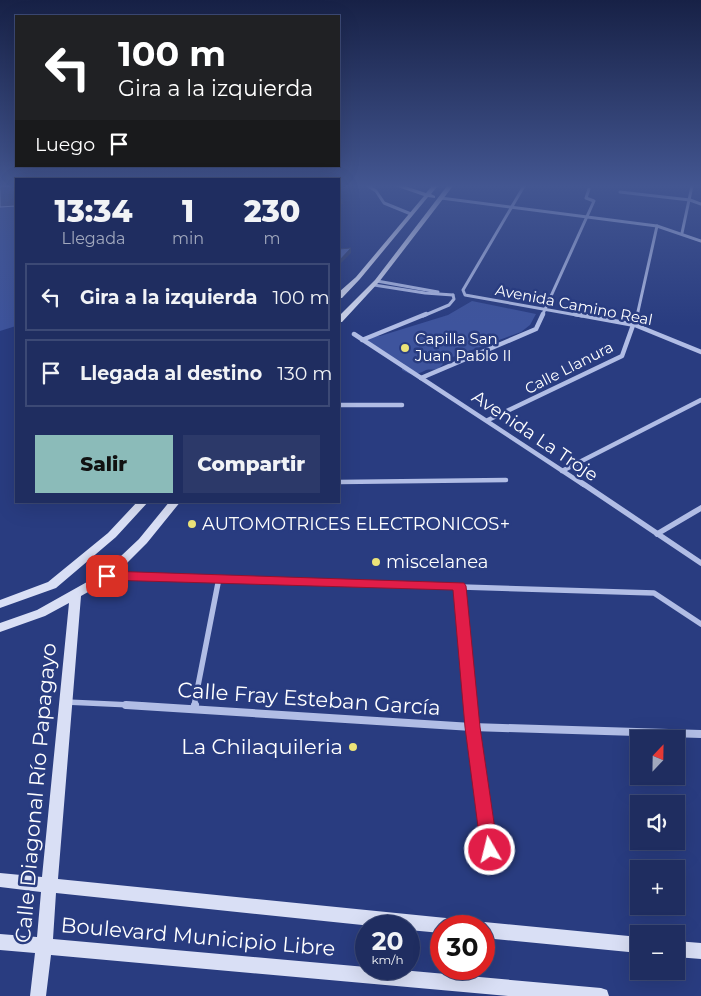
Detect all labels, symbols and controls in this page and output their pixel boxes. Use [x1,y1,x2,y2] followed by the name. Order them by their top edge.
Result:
[118,32,226,75] text: 100 m
[35,35,100,100] icon: left
[118,75,313,102] text: Gira a la izquierda
[105,130,133,158] icon: arrive
[35,133,95,156] text: Luego
[55,193,132,230] text: 13:34
[182,193,194,230] text: 1
[244,193,300,230] text: 230
[61,229,126,248] text: Llegada
[172,229,204,248] text: min
[264,229,281,248] text: m
[494,280,654,329] street label: Avenida Camino Real
[37,283,65,311] icon: left
[80,286,258,309] text: Gira a la izquierda
[273,286,330,309] text: 100 m
[414,329,512,365] place label: Capilla San Juan Pablo II
[521,337,616,398] street label: Calle Llanura
[399,342,411,354] marker: Capilla San Juan Pablo II
[37,359,65,387] icon: arrive
[80,362,262,385] text: Llegada al destino
[277,362,333,385] text: 130 m
[468,386,602,486] street label: Avenida La Troje
[35,435,173,493] button: Salir
[183,435,320,493] button: Compartir
[202,513,510,535] place label: AUTOMOTRICES ELECTRONICOS+
[186,518,198,530] marker: AUTOMOTRICES ELECTRONICOS+
[386,551,488,573] place label: miscelanea
[86,555,128,597] pin
[370,556,382,568] marker: miscelanea
[93,562,121,590] icon: arrive
[10,642,61,944] street label: Calle Diagonal Río Papagayo
[177,677,441,720] street label: Calle Fray Esteban García
[630,730,685,785] north arrow
[630,730,685,980] map controls
[181,734,343,759] place label: La Chilaquileria
[347,741,359,753] marker: La Chilaquileria
[630,795,685,850] button: sound
[463,823,515,875] position arrow
[630,860,685,915] button: +
[60,912,336,961] street label: Boulevard Municipio Libre
[430,915,495,980] speed limit sign: 30
[630,925,685,980] button: −
[372,926,403,956] text: 20
[371,952,404,967] text: km/h

